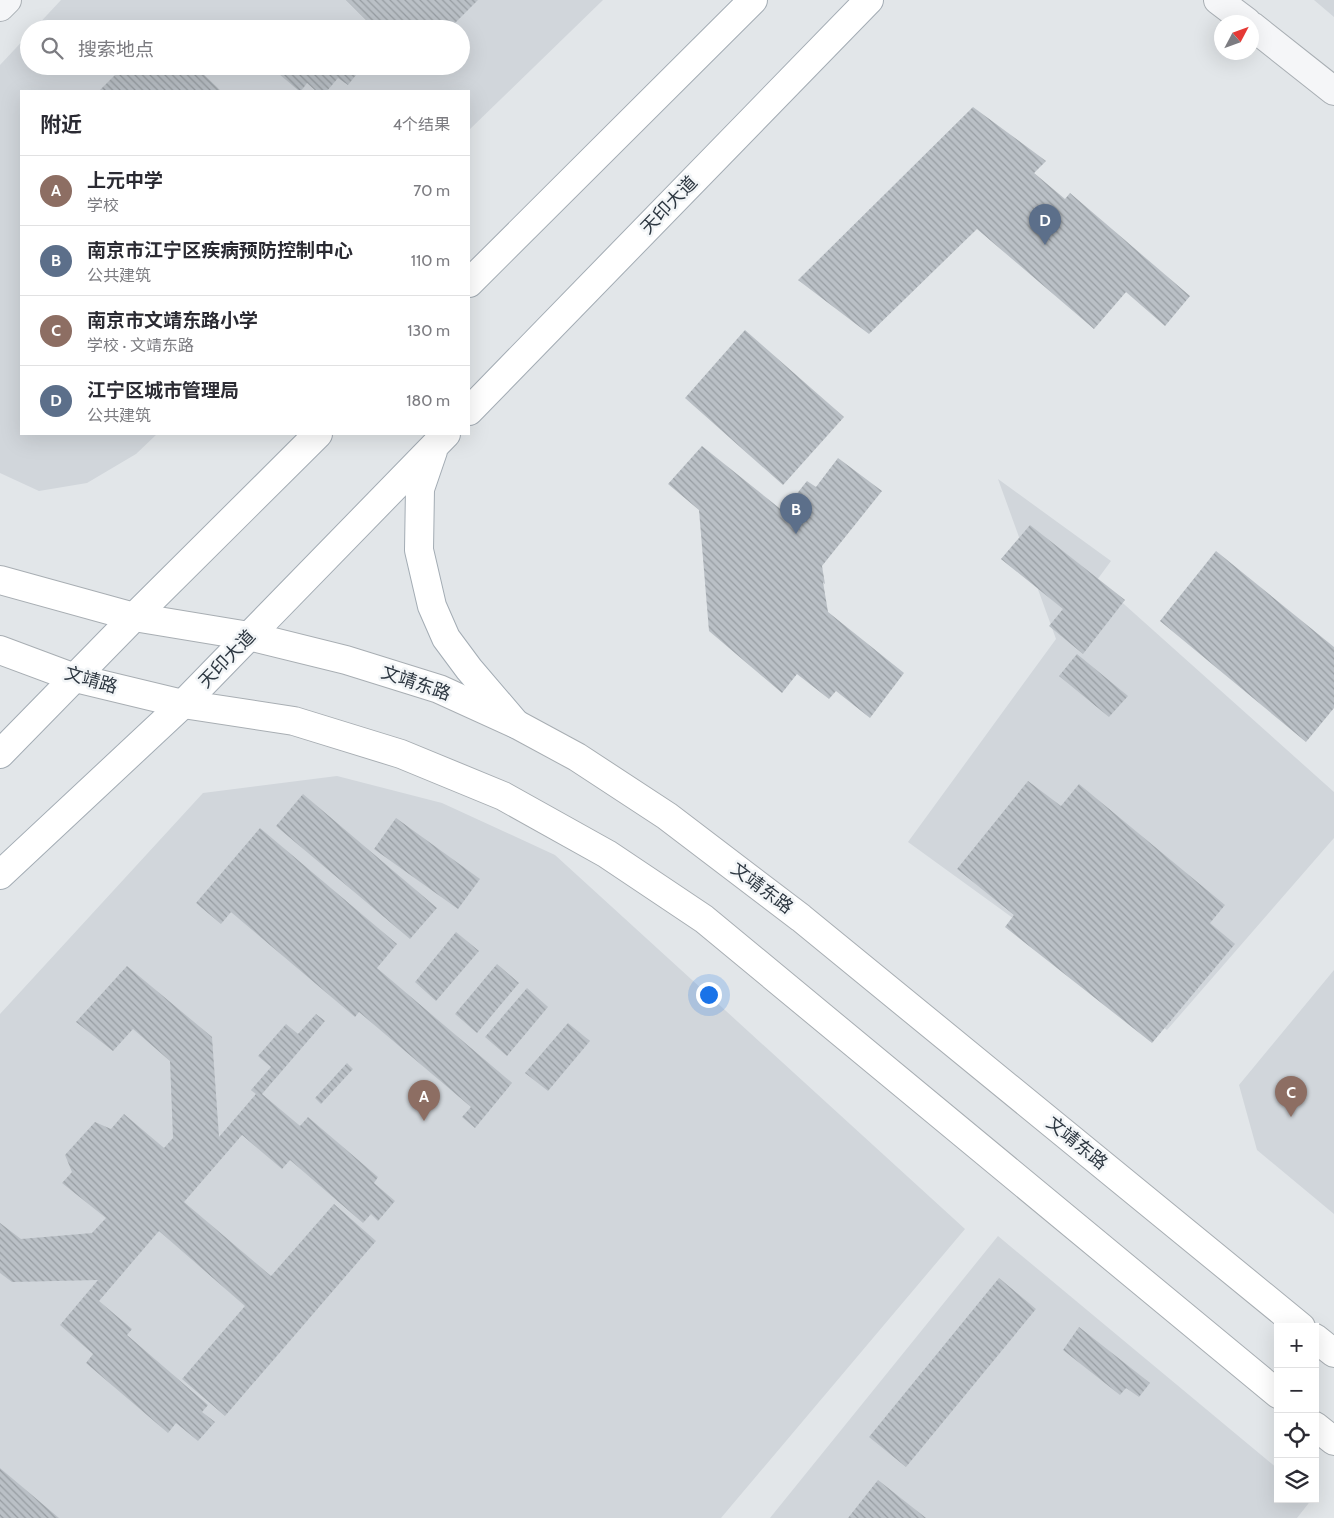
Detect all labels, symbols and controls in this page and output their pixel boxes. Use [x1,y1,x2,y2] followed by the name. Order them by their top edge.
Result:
[1214,15,1259,60] north arrow
[20,20,470,75] search box
[38,34,66,62] icon: search
[78,38,154,61] text: 搜索地点
[40,112,82,137] text: 附近
[393,115,450,134] text: 4个结果
[87,169,163,192] text: 上元中学
[636,171,702,239] street label: 天印大道
[51,181,61,200] text: A
[413,181,450,200] text: 70 m
[87,196,119,215] text: 学校
[1029,204,1061,245] pin: D
[87,239,353,262] text: 南京市江宁区疾病预防控制中心
[51,251,61,270] text: B
[411,251,450,270] text: 110 m
[87,266,151,285] text: 公共建筑
[87,309,258,332] text: 南京市文靖东路小学
[51,321,61,340] text: C
[407,321,450,340] text: 130 m
[87,336,194,355] text: 学校 · 文靖东路
[87,379,239,402] text: 江宁区城市管理局
[50,391,62,410] text: D
[406,391,450,410] text: 180 m
[87,406,151,425] text: 公共建筑
[780,493,812,534] pin: B
[194,625,260,693] street label: 天印大道
[378,661,454,705] street label: 文靖东路
[62,662,120,698] street label: 文靖路
[727,858,797,918] street label: 文靖东路
[696,982,722,1008] your location
[1275,1076,1307,1117] pin: C
[408,1080,440,1121] pin: A
[1042,1112,1112,1174] street label: 文靖东路
[1274,1323,1319,1503] map controls
[1274,1323,1319,1368] button: +
[1274,1368,1319,1413] button: −
[1274,1413,1319,1458] button: locate
[1274,1458,1319,1503] button: layers

